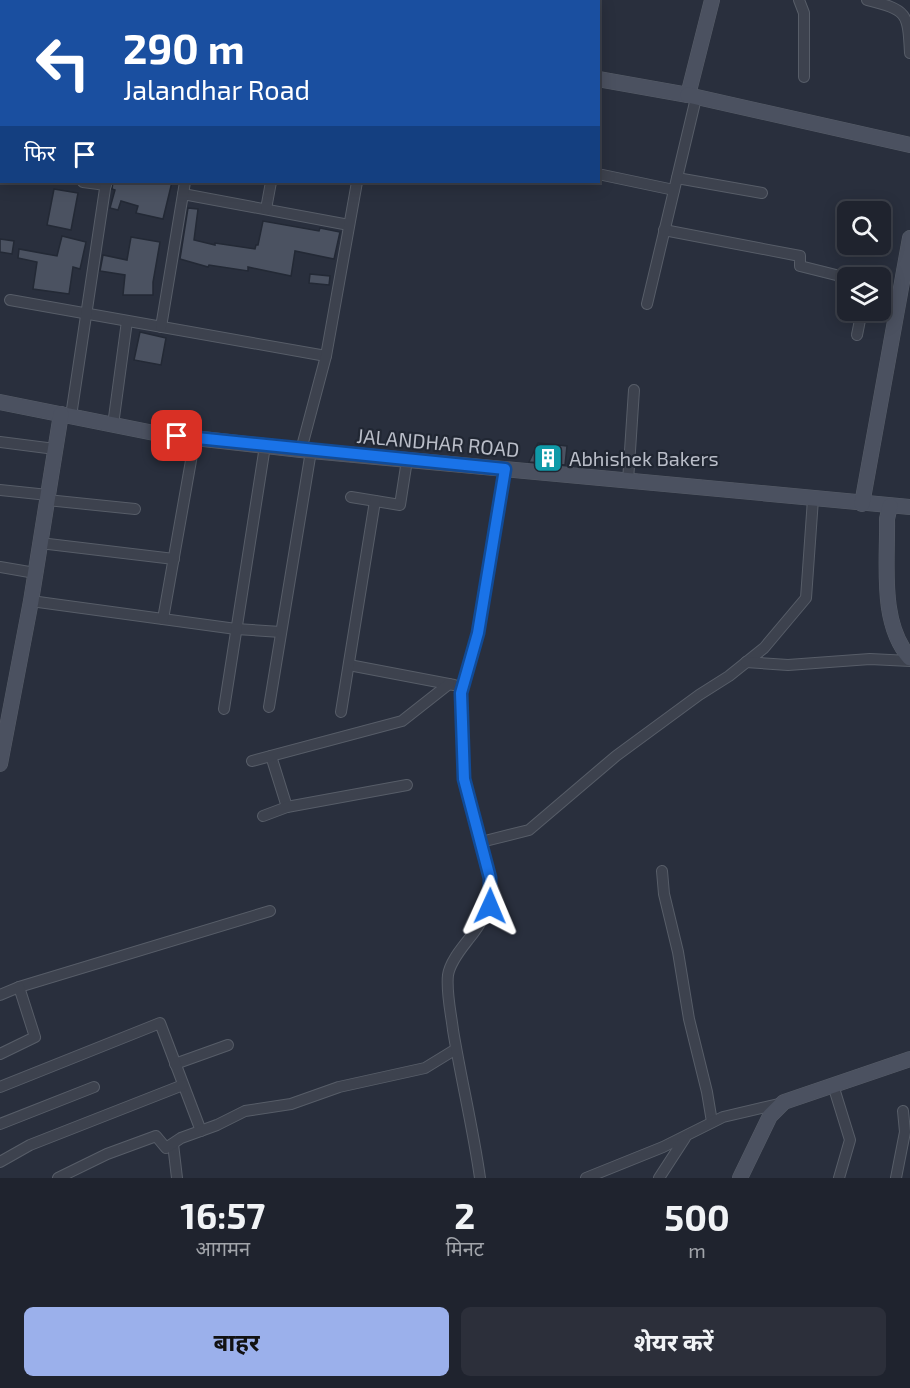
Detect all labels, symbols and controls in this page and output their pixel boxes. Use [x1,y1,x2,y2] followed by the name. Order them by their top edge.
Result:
[123,22,245,72] text: 290 m
[24,24,102,102] icon: left
[123,73,310,105] text: Jalandhar Road
[68,138,101,171] icon: arrive
[24,139,56,165] text: फिर
[837,201,891,321] map controls
[837,201,891,255] button: search
[837,267,891,321] button: layers
[151,410,202,461] pin
[160,419,193,452] icon: arrive
[356,423,520,461] street label: JALANDHAR ROAD
[532,442,564,474] building icon: Abhishek Bakers
[569,446,719,470] place label: Abhishek Bakers
[458,874,522,938] position arrow
[180,1193,265,1236] text: 16:57
[454,1193,475,1236] text: 2
[664,1195,730,1238] text: 500
[195,1236,250,1260] text: आगमन
[446,1236,484,1260] text: मिनट
[688,1238,706,1262] text: m
[24,1307,449,1376] button: बाहर
[461,1307,886,1376] button: शेयर करें

